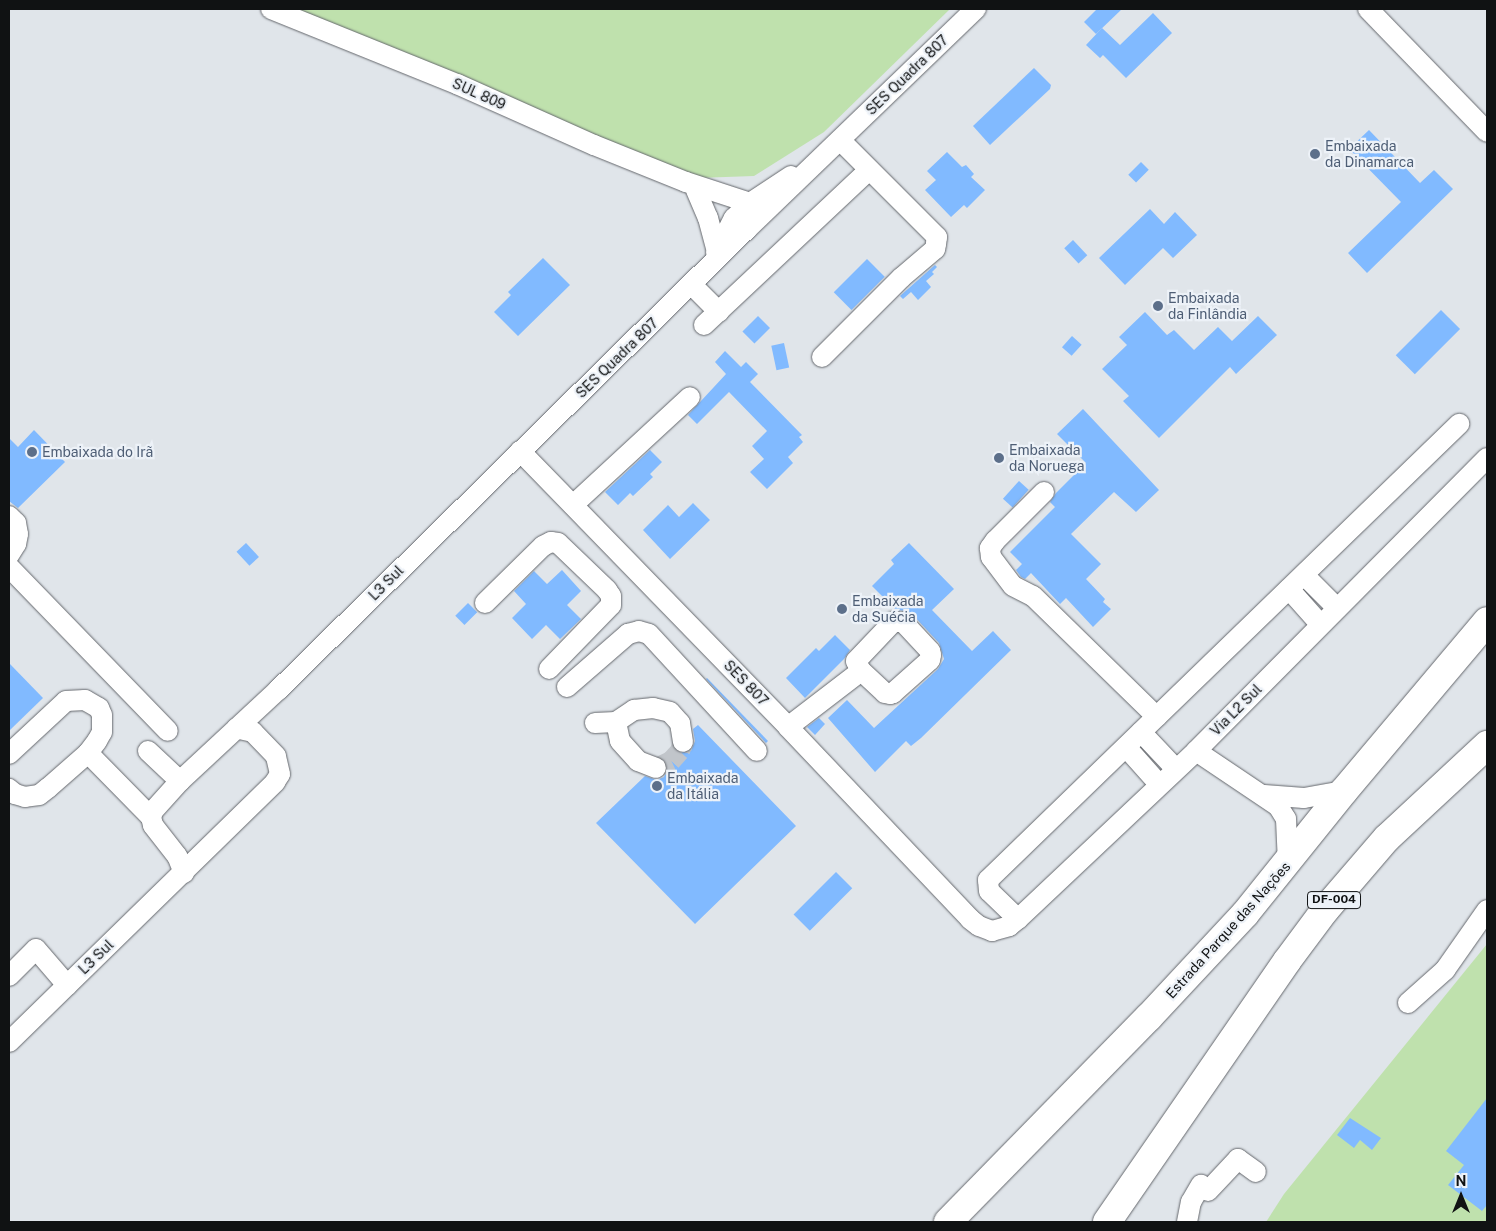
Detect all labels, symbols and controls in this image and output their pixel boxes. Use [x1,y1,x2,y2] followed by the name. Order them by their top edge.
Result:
[862,32,952,118] street label: SES Quadra 807
[450,75,508,113] street label: SUL 809
[1325,138,1414,170] place label: Embaixada da Dinamarca
[1309,148,1321,160] marker: Embaixada da Dinamarca
[1168,290,1247,322] place label: Embaixada da Finlândia
[1152,300,1164,312] marker: Embaixada da Finlândia
[572,315,662,401] street label: SES Quadra 807
[1009,442,1085,474] place label: Embaixada da Noruega
[42,444,154,460] place label: Embaixada do Irã
[26,446,38,458] marker: Embaixada do Irã
[993,452,1005,464] marker: Embaixada da Noruega
[365,562,407,604] street label: L3 Sul
[852,593,924,626] place label: Embaixada da Suécia
[836,603,848,615] marker: Embaixada da Suécia
[720,657,772,709] street label: SES 807
[1207,681,1265,739] street label: Via L2 Sul
[667,770,739,802] place label: Embaixada da Itália
[651,780,663,792] marker: Embaixada da Itália
[1162,858,1294,1002] street label: Estrada Parque das Nações
[1306,890,1362,910] road number: DF-004
[75,936,117,978] street label: L3 Sul
[1436,1171,1486,1221] north arrow
[1456,1173,1466,1189] text: N

